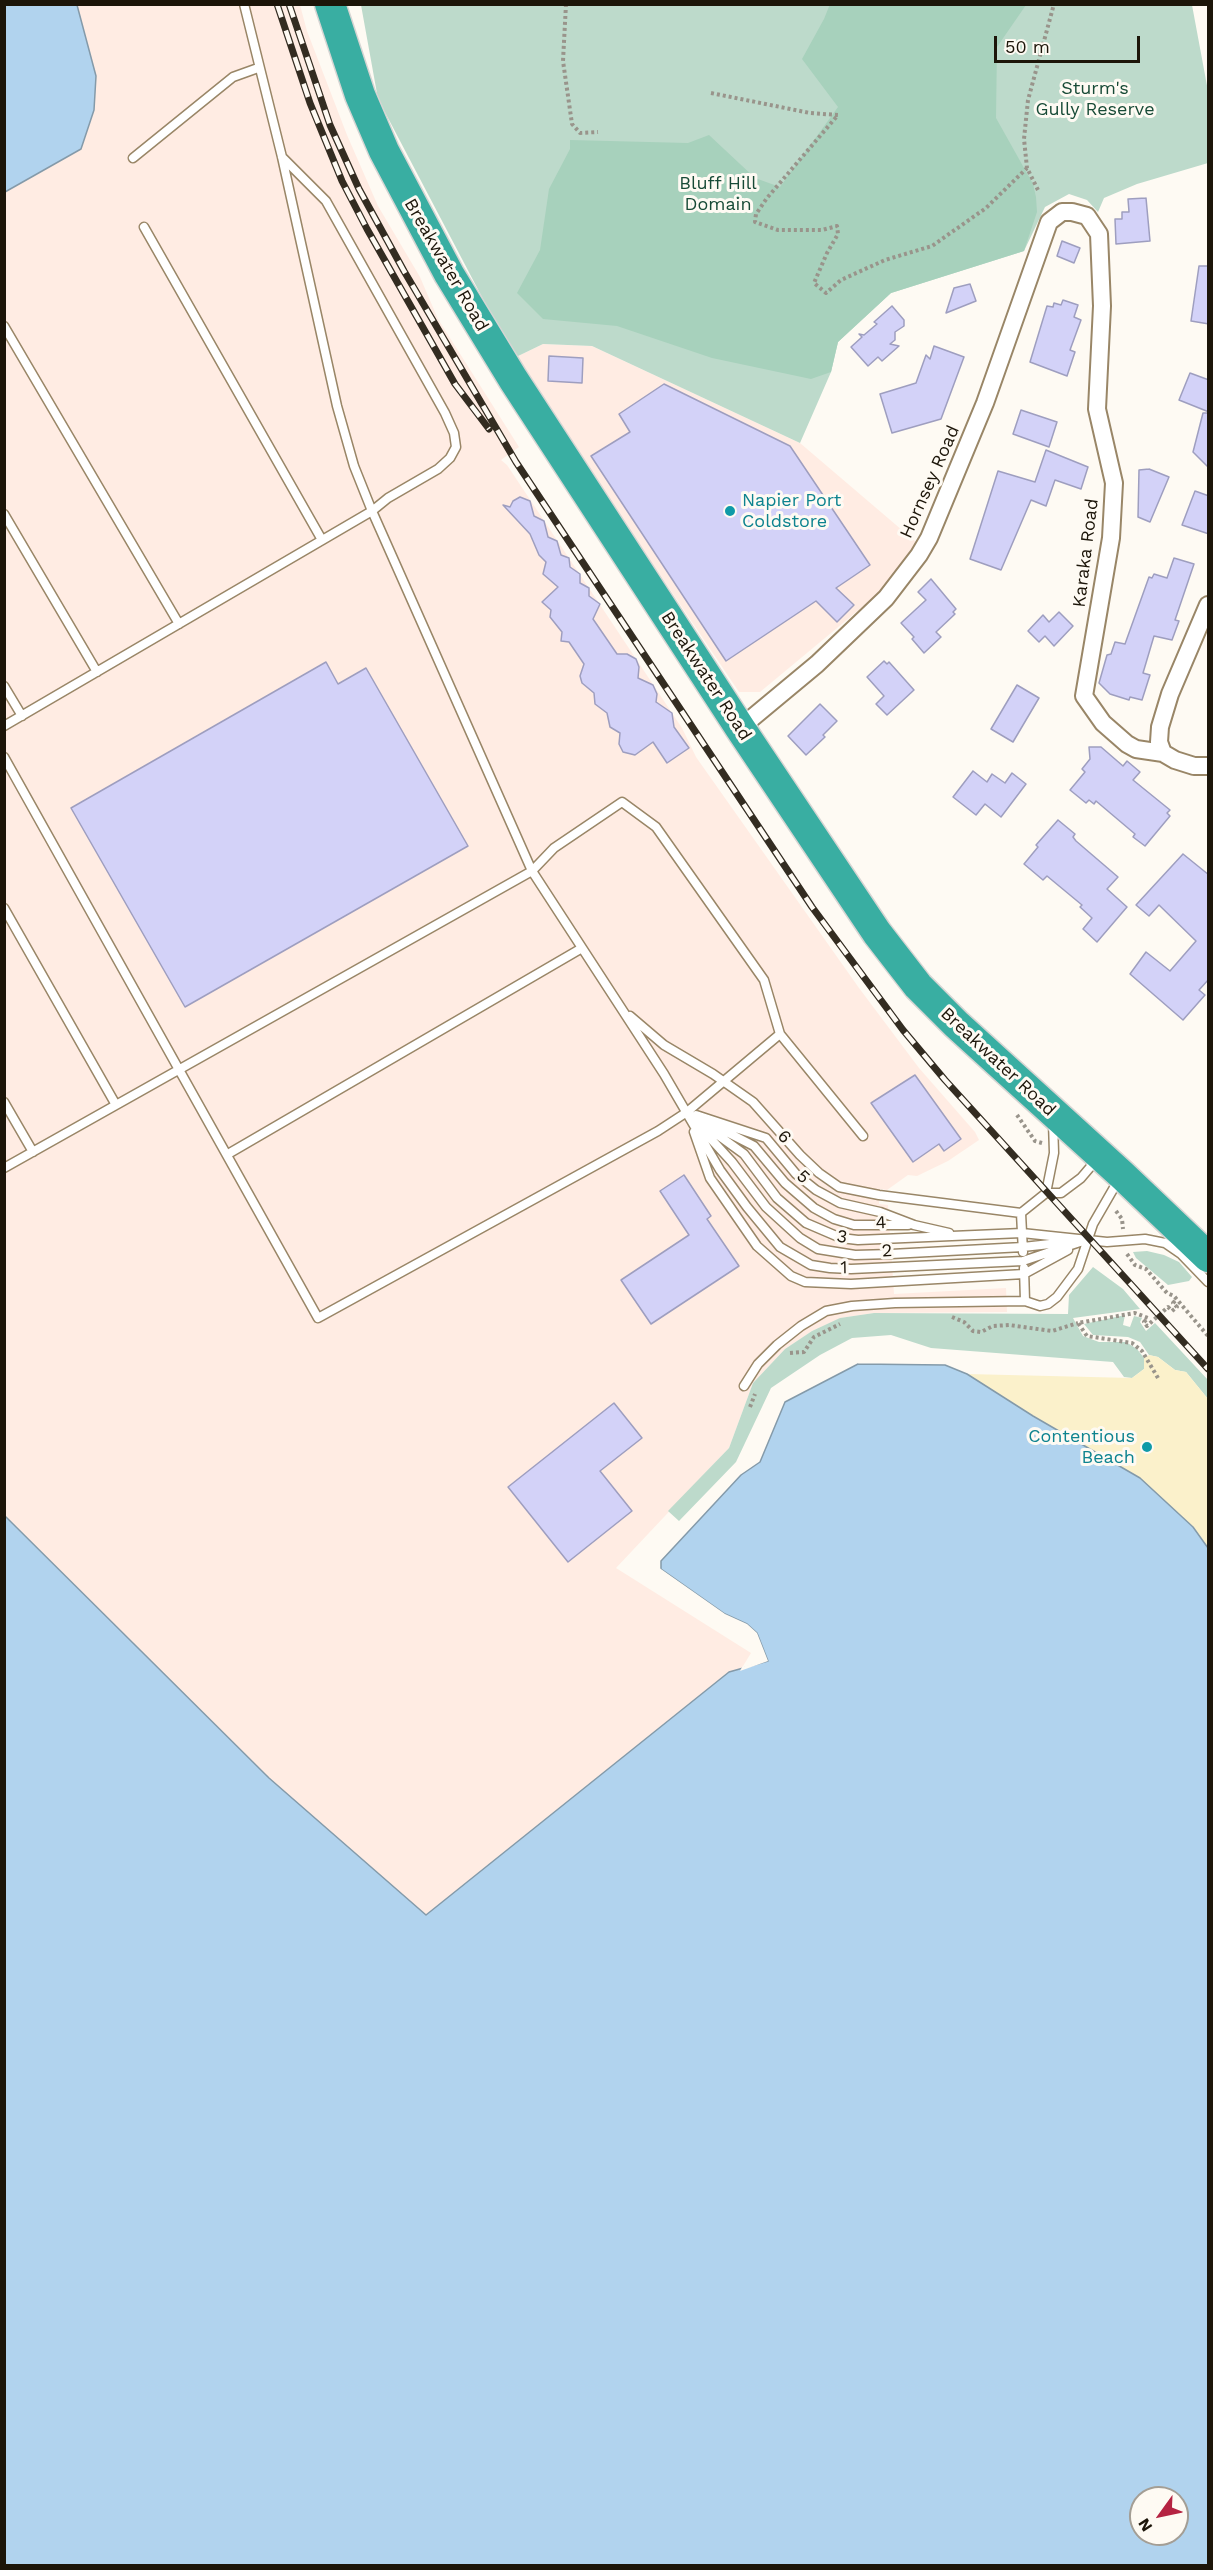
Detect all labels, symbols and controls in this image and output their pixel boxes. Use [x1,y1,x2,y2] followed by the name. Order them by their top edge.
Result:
[997,24,1142,62] scale bar
[1005,36,1050,57] text: 50 m
[1035,78,1155,121] park label: Sturm's Gully Reserve
[679,173,757,216] park label: Bluff Hill Domain
[399,195,493,335] street label: Breakwater Road
[895,422,965,542] street label: Hornsey Road
[742,490,841,532] place label: Napier Port Coldstore
[1069,497,1103,609] street label: Karaka Road
[723,504,737,518] marker: Napier Port Coldstore
[656,607,756,745] street label: Breakwater Road
[936,1003,1060,1121] street label: Breakwater Road
[772,1126,796,1148] street label: 6
[792,1166,814,1188] street label: 5
[875,1212,887,1234] street label: 4
[835,1226,849,1248] street label: 3
[881,1240,893,1262] street label: 2
[840,1257,848,1279] street label: 1
[1028,1426,1135,1468] place label: Contentious Beach
[1140,1440,1154,1454] marker: Contentious Beach
[1129,2486,1189,2546] north arrow
[1134,2515,1156,2535] text: N

